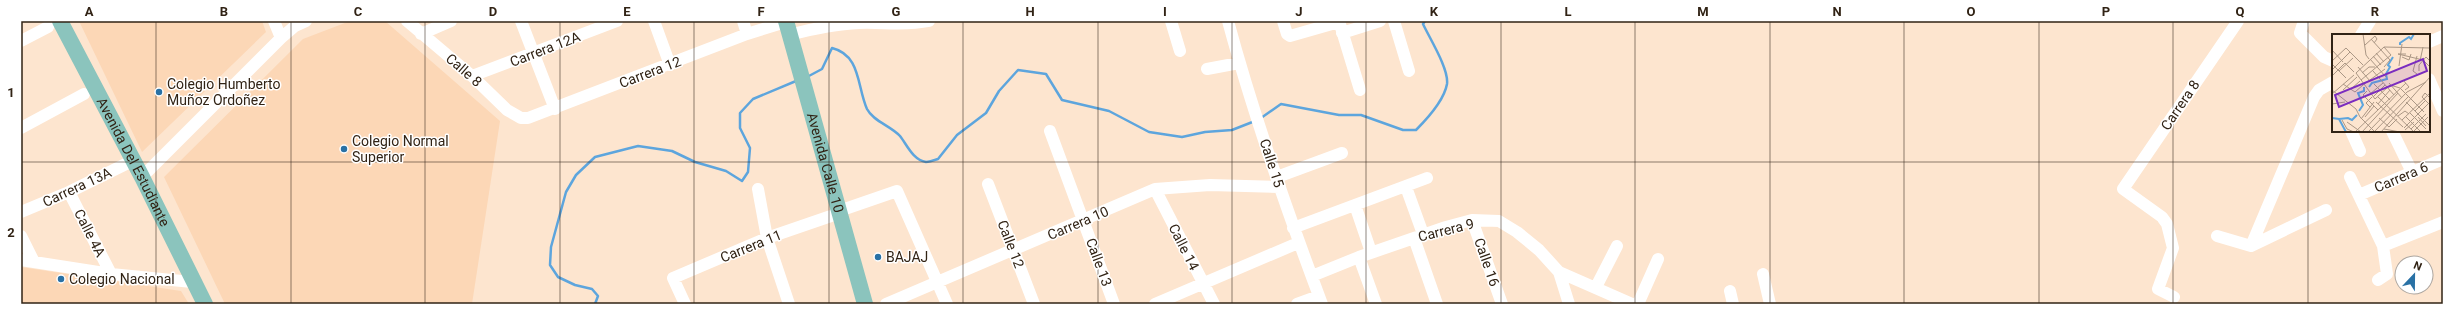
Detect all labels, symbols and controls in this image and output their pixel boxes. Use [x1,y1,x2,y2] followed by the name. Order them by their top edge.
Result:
[85,4,94,19] text: A
[220,4,228,19] text: B
[354,4,363,19] text: C
[489,4,497,19] text: D
[623,4,631,19] text: E
[757,4,765,19] text: F
[892,4,901,19] text: G
[1025,4,1035,19] text: H
[1163,4,1167,19] text: I
[1295,4,1303,19] text: J
[1430,4,1439,19] text: K
[1564,4,1572,19] text: L
[1697,4,1709,19] text: M
[1832,4,1842,19] text: N
[1967,4,1976,19] text: O
[2102,4,2110,19] text: P
[2236,4,2245,19] text: Q
[2371,4,2380,19] text: R
[508,28,582,70] street label: Carrera 12A
[2332,34,2430,132] inset map
[443,50,485,90] street label: Calle 8
[617,53,683,91] street label: Carrera 12
[167,76,280,108] place label: Colegio Humberto Muñoz Ordoñez
[2157,77,2203,133] street label: Carrera 8
[7,85,15,100] text: 1
[154,87,164,97] marker: Colegio Humberto Muñoz Ordoñez
[94,95,173,229] street label: Avenida Del Estudiante
[804,111,847,215] street label: Avenida Calle 10
[352,133,449,165] place label: Colegio Normal Superior
[1257,137,1287,189] street label: Calle 15
[339,144,349,154] marker: Colegio Normal Superior
[2372,158,2430,195] street label: Carrera 6
[40,164,114,210] street label: Carrera 13A
[1045,203,1111,243] street label: Carrera 10
[71,206,109,260] street label: Calle 4A
[1416,215,1476,245] street label: Carrera 9
[995,218,1028,270] street label: Calle 12
[1165,221,1203,273] street label: Calle 14
[7,225,15,240] text: 2
[718,226,784,266] street label: Carrera 11
[1083,236,1115,288] street label: Calle 13
[1471,236,1503,288] street label: Calle 16
[886,249,928,265] place label: BAJAJ
[873,252,883,262] marker: BAJAJ
[2394,255,2434,295] north arrow
[2412,259,2424,274] text: N
[69,271,175,287] place label: Colegio Nacional
[56,274,66,284] marker: Colegio Nacional

